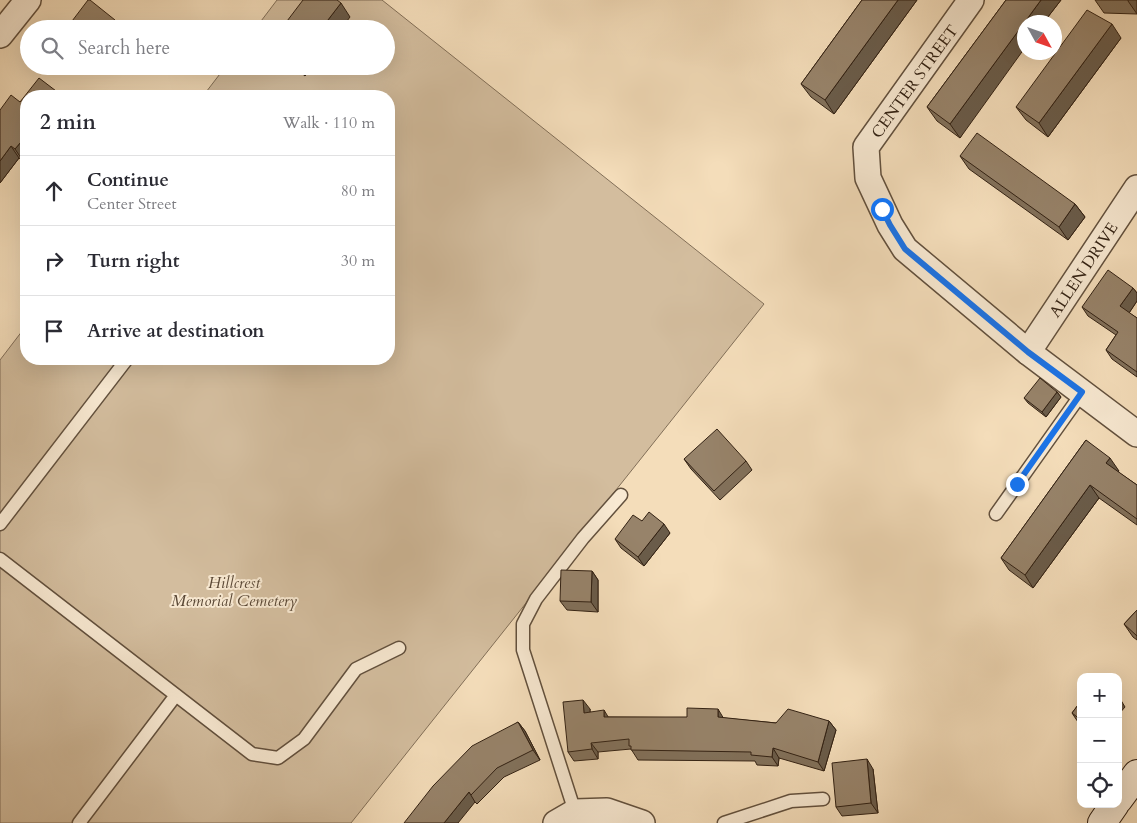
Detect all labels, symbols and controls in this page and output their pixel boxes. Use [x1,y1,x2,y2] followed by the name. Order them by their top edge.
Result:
[1017,15,1062,60] north arrow
[20,20,395,75] search box
[866,20,964,143] street label: CENTER STREET
[38,34,66,62] icon: search
[78,35,170,61] text: Search here
[40,108,96,137] text: 2 min
[283,112,375,134] text: Walk · 110 m
[87,167,169,193] text: Continue
[40,177,68,205] icon: ahead
[341,180,375,202] text: 80 m
[87,193,177,215] text: Center Street
[871,198,894,221] route start
[1044,218,1123,322] street label: ALLEN DRIVE
[40,247,68,275] icon: right
[87,248,179,274] text: Turn right
[341,250,375,272] text: 30 m
[40,317,68,345] icon: arrive
[87,318,264,344] text: Arrive at destination
[1006,473,1029,496] route end
[171,572,297,612] park label: Hillcrest Memorial Cemetery
[1077,673,1122,808] map controls
[1077,673,1122,718] button: +
[1077,718,1122,763] button: −
[1077,763,1122,808] button: locate

